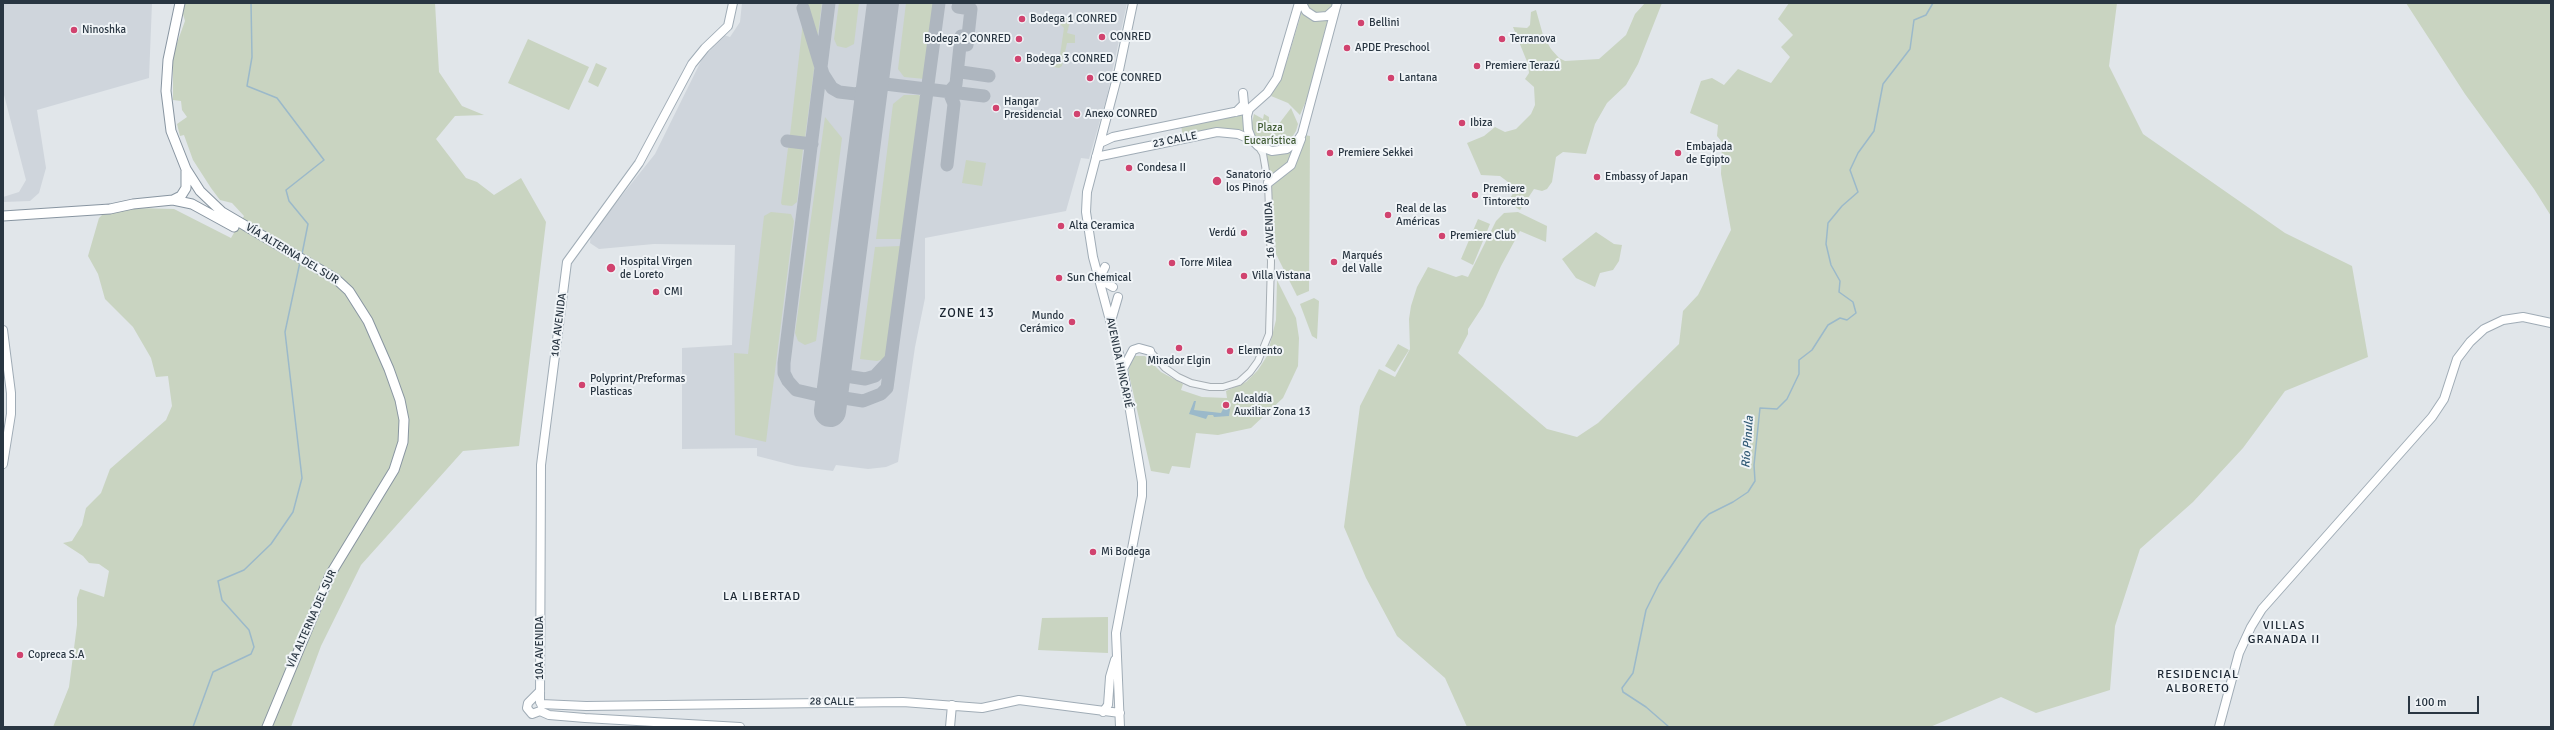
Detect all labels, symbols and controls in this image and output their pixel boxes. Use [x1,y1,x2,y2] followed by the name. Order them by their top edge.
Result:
[1030,12,1117,26] place label: Bodega 1 CONRED
[1017,14,1027,24] marker: Bodega 1 CONRED
[1369,16,1399,30] place label: Bellini
[1356,18,1366,28] marker: Bellini
[82,23,126,37] place label: Ninoshka
[69,25,79,35] marker: Ninoshka
[1110,30,1151,44] place label: CONRED
[924,32,1011,46] place label: Bodega 2 CONRED
[1097,32,1107,42] marker: CONRED
[1510,32,1556,46] place label: Terranova
[1014,34,1024,44] marker: Bodega 2 CONRED
[1497,34,1507,44] marker: Terranova
[1355,41,1430,55] place label: APDE Preschool
[1342,43,1352,53] marker: APDE Preschool
[1026,52,1113,66] place label: Bodega 3 CONRED
[1013,54,1023,64] marker: Bodega 3 CONRED
[1485,59,1560,73] place label: Premiere Terazú
[1472,61,1482,71] marker: Premiere Terazú
[1098,71,1162,85] place label: COE CONRED
[1399,71,1437,85] place label: Lantana
[1085,73,1095,83] marker: COE CONRED
[1386,73,1396,83] marker: Lantana
[1004,95,1062,121] place label: Hangar Presidencial
[991,103,1001,113] marker: Hangar Presidencial
[1085,107,1157,121] place label: Anexo CONRED
[1072,109,1082,119] marker: Anexo CONRED
[1470,116,1493,130] place label: Ibiza
[1457,118,1467,128] marker: Ibiza
[1244,121,1296,147] park label: Plaza Eucarística
[1152,129,1198,151] street label: 23 CALLE
[1686,140,1732,166] place label: Embajada de Egipto
[1338,146,1413,160] place label: Premiere Sekkei
[1325,148,1335,158] marker: Premiere Sekkei
[1673,148,1683,158] marker: Embajada de Egipto
[1137,161,1186,175] place label: Condesa II
[1124,163,1134,173] marker: Condesa II
[1226,168,1272,194] place label: Sanatorio los Pinos
[1605,170,1688,184] place label: Embassy of Japan
[1592,172,1602,182] marker: Embassy of Japan
[1211,175,1223,187] marker: Sanatorio los Pinos
[1483,182,1530,208] place label: Premiere Tintoretto
[1470,190,1480,200] marker: Premiere Tintoretto
[1262,201,1278,259] street label: 16 AVENIDA
[1396,202,1447,228] place label: Real de las Américas
[1383,210,1393,220] marker: Real de las Américas
[1069,219,1135,233] place label: Alta Ceramica
[243,221,341,287] street label: VÍA ALTERNA DEL SUR
[1056,221,1066,231] marker: Alta Ceramica
[1209,226,1236,240] place label: Verdú
[1239,228,1249,238] marker: Verdú
[1450,229,1516,243] place label: Premiere Club
[1437,231,1447,241] marker: Premiere Club
[1342,249,1383,275] place label: Marqués del Valle
[620,255,692,281] place label: Hospital Virgen de Loreto
[1180,256,1232,270] place label: Torre Milea
[1329,257,1339,267] marker: Marqués del Valle
[1167,258,1177,268] marker: Torre Milea
[605,262,617,274] marker: Hospital Virgen de Loreto
[1252,269,1311,283] place label: Villa Vistana
[1067,271,1131,285] place label: Sun Chemical
[1239,271,1249,281] marker: Villa Vistana
[1054,273,1064,283] marker: Sun Chemical
[664,285,683,299] place label: CMI
[651,287,661,297] marker: CMI
[549,292,569,358] street label: 10A AVENIDA
[939,306,995,322] district label: ZONE 13
[1020,309,1064,335] place label: Mundo Cerámico
[1103,316,1135,410] street label: AVENIDA HINCAPIÉ
[1067,317,1077,327] marker: Mundo Cerámico
[1174,343,1184,353] marker: Mirador Elgin
[1238,344,1283,358] place label: Elemento
[1225,346,1235,356] marker: Elemento
[1147,354,1211,368] place label: Mirador Elgin
[590,372,685,398] place label: Polyprint/Preformas Plasticas
[577,380,587,390] marker: Polyprint/Preformas Plasticas
[1234,392,1310,418] place label: Alcaldía Auxiliar Zona 13
[1221,400,1231,410] marker: Alcaldía Auxiliar Zona 13
[1739,415,1757,469] water label: Río Pinula
[1101,545,1150,559] place label: Mi Bodega
[1088,547,1098,557] marker: Mi Bodega
[284,568,340,670] street label: VÍA ALTERNA DEL SUR
[723,590,801,604] district label: LA LIBERTAD
[533,616,547,680] street label: 10A AVENIDA
[2248,619,2320,647] district label: VILLAS GRANADA II
[28,648,84,662] place label: Copreca S.A
[15,650,25,660] marker: Copreca S.A
[2157,668,2239,696] district label: RESIDENCIAL ALBORETO
[2410,688,2481,714] scale bar
[809,695,855,709] street label: 28 CALLE
[2415,695,2447,710] text: 100 m

